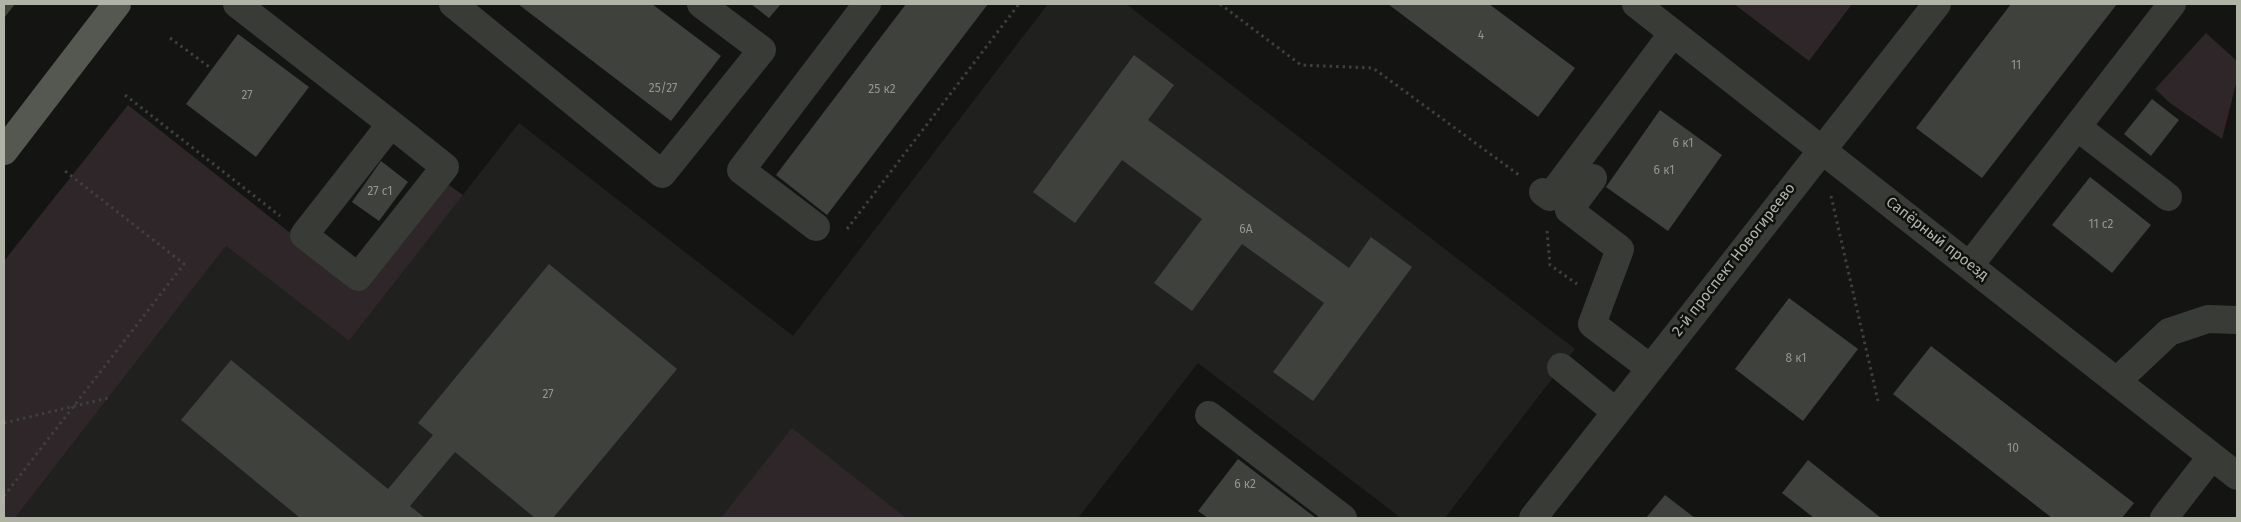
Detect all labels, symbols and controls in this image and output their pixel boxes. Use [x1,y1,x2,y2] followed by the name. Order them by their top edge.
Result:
[1478,29,1484,43] house number: 4
[2011,59,2021,73] house number: 11
[649,82,677,96] house number: 25/27
[868,83,896,97] house number: 25 к2
[241,89,253,103] house number: 27
[1673,137,1693,151] house number: 6 к1
[1654,164,1674,178] house number: 6 к1
[1669,180,1799,340] street label: 2-й проспект Новогиреево
[367,185,393,199] house number: 27 с1
[1882,193,1992,285] street label: Сапёрный проезд
[2088,218,2114,232] house number: 11 с2
[1239,223,1253,237] house number: 6А
[1785,352,1807,366] house number: 8 к1
[542,388,554,402] house number: 27
[2007,442,2019,456] house number: 10
[1234,478,1256,492] house number: 6 к2

